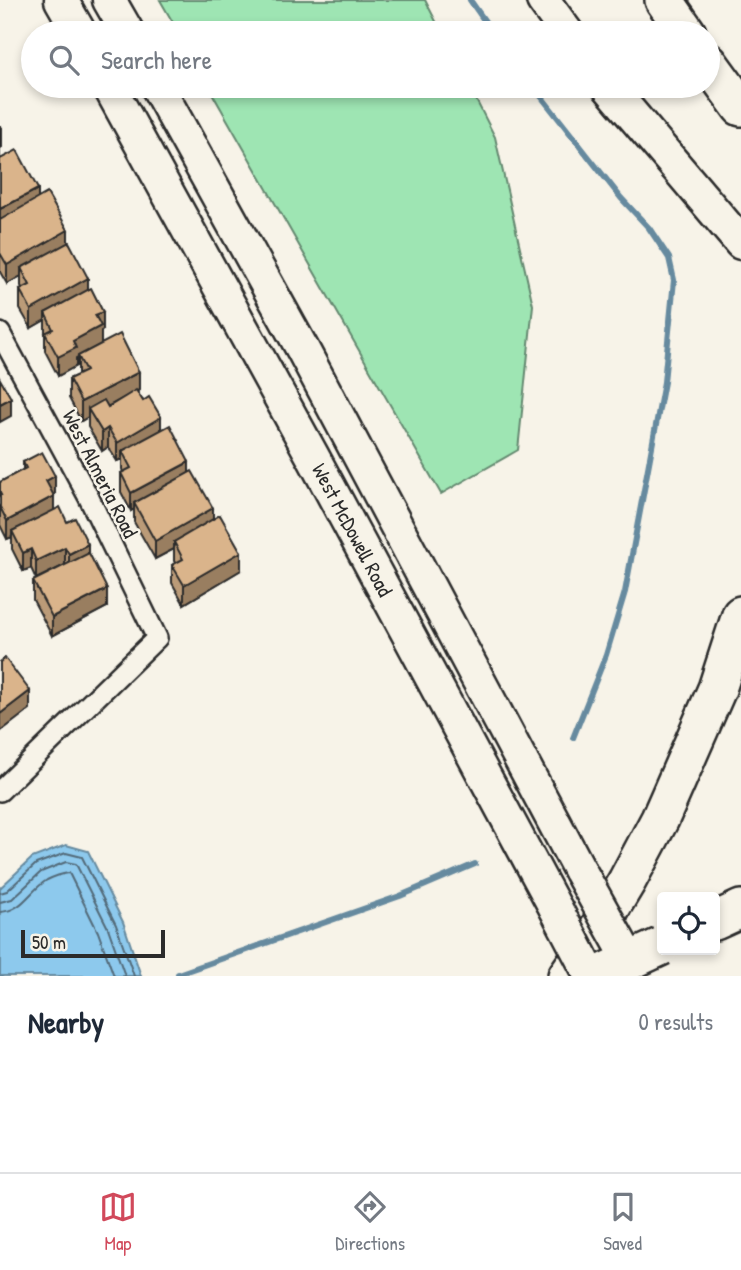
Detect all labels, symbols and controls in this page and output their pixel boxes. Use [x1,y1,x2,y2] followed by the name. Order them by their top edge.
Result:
[21,21,720,98] search box
[45,41,83,79] icon: search
[101,42,212,77] text: Search here
[56,405,145,543] street label: West Almeria Road
[305,458,400,601] street label: West McDowell Road
[657,892,720,955] map controls
[657,892,720,955] button: locate
[21,927,164,959] scale bar
[32,929,66,955] text: 50 m
[28,1002,104,1042] text: Nearby
[638,1006,713,1037] text: 0 results
[99,1188,137,1256] tab: Map
[335,1188,405,1256] tab: Directions
[603,1188,642,1256] tab: Saved

